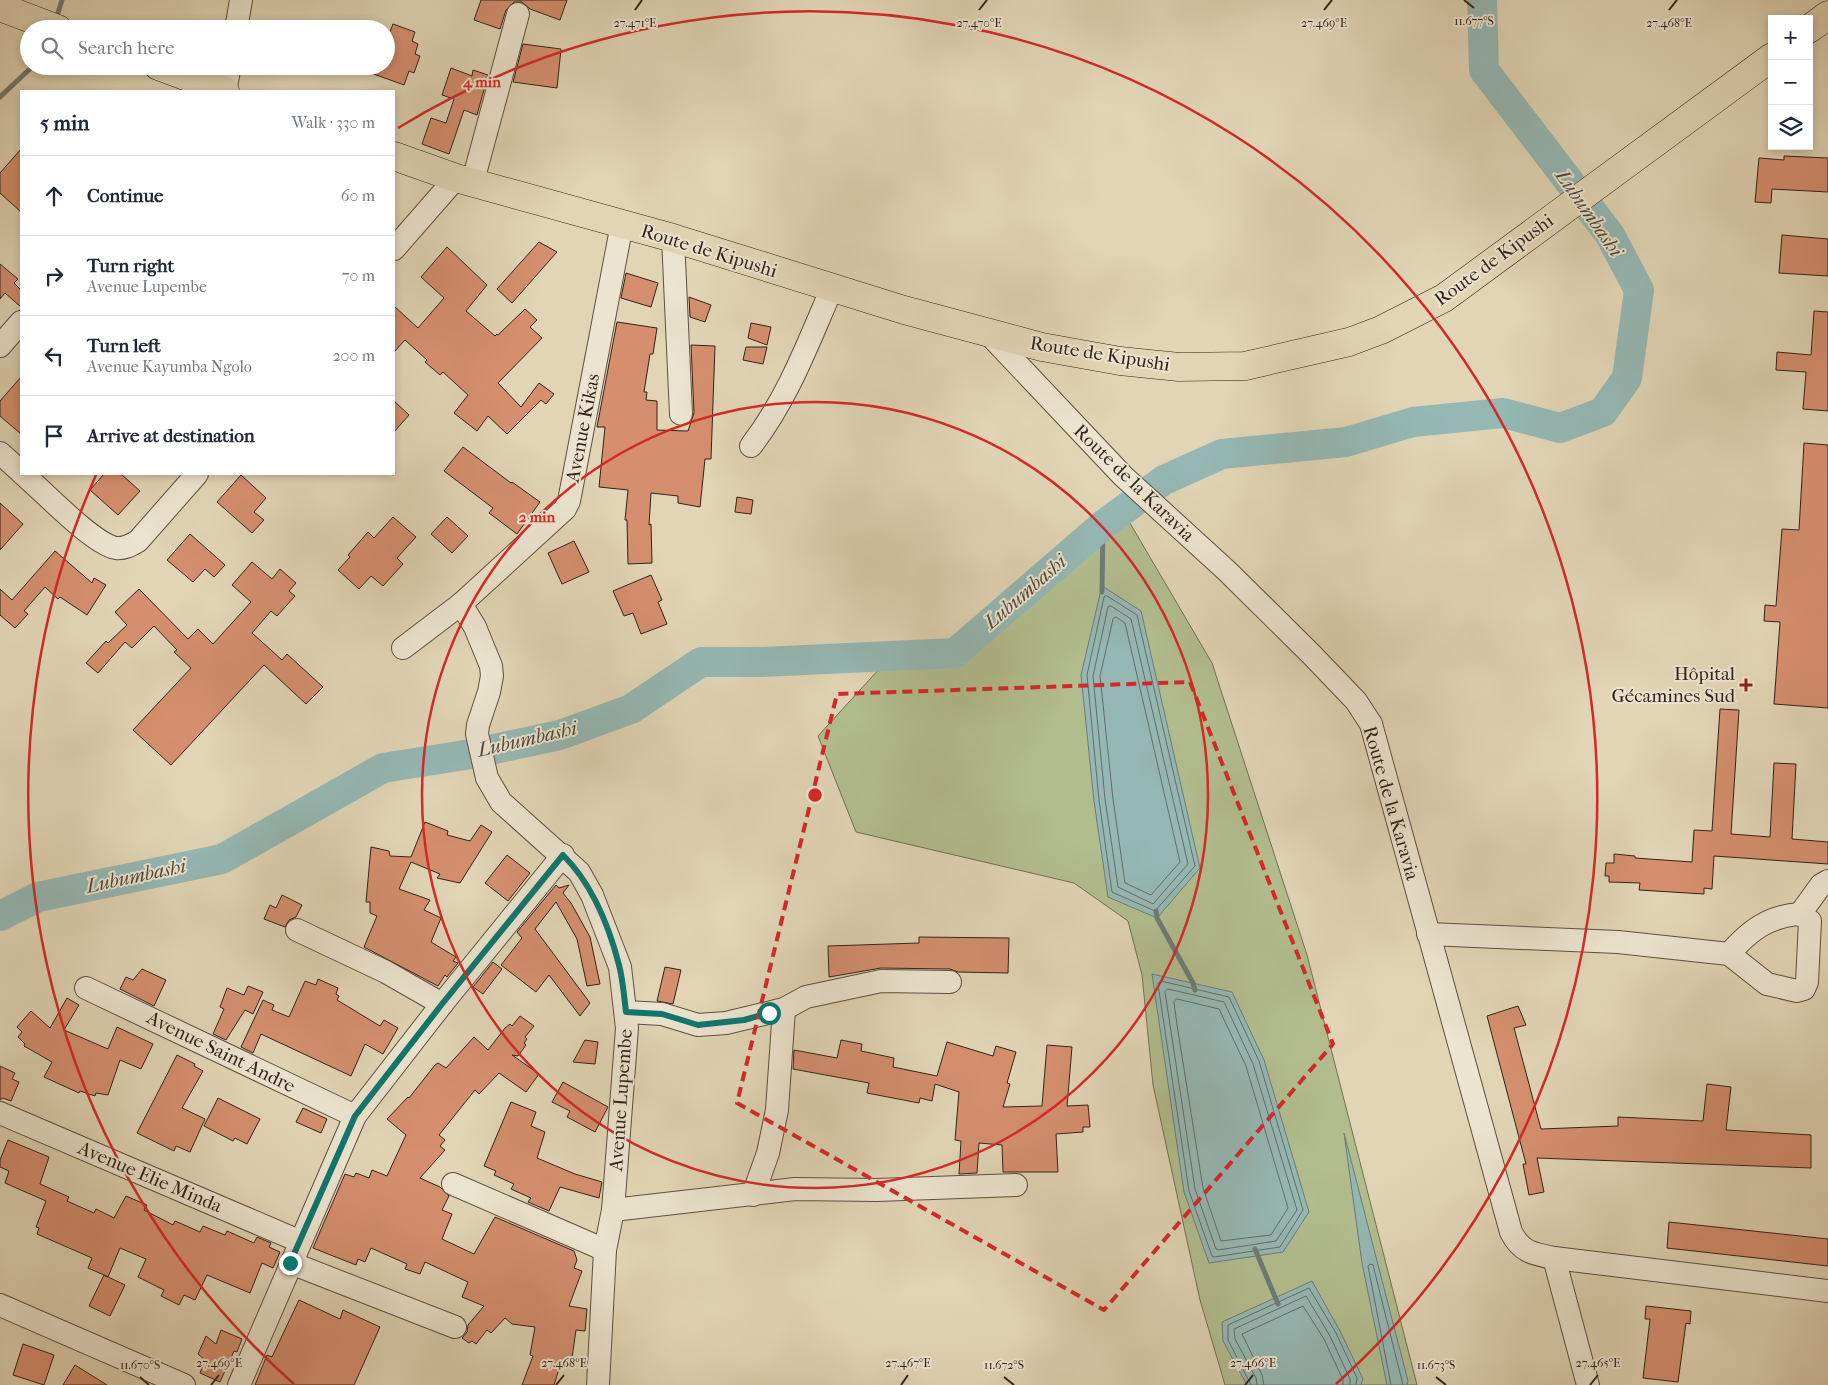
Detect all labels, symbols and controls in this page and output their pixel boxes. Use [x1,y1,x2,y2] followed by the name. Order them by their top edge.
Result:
[1454,14,1494,28] text: 11.677°S
[1768,15,1813,150] map controls
[1768,15,1813,60] button: +
[614,16,656,30] text: 27.471°E
[956,16,1002,30] text: 27.470°E
[1301,16,1347,30] text: 27.469°E
[1646,16,1692,30] text: 27.468°E
[20,20,395,75] search box
[38,34,66,62] icon: search
[78,37,174,59] text: Search here
[1768,60,1813,105] button: −
[462,73,501,91] text: 4 min
[1768,105,1813,150] button: layers
[40,111,89,135] text: 5 min
[292,113,375,132] text: Walk · 330 m
[1549,163,1628,262] water label: Lubumbashi
[40,182,68,210] icon: ahead
[87,185,163,207] text: Continue
[341,186,375,205] text: 60 m
[1430,209,1558,310] street label: Route de Kipushi
[638,220,780,282] street label: Route de Kipushi
[87,255,174,277] text: Turn right
[40,262,68,290] icon: right
[342,266,375,285] text: 70 m
[87,277,207,296] text: Avenue Lupembe
[1028,332,1172,376] street label: Route de Kipushi
[87,335,161,357] text: Turn left
[40,342,68,370] icon: left
[332,346,375,365] text: 200 m
[87,357,252,376] text: Avenue Kayumba Ngolo
[561,372,604,485] street label: Avenue Kikas
[1069,420,1199,546] street label: Route de la Karavia
[40,422,68,450] icon: arrive
[87,425,255,447] text: Arrive at destination
[519,508,556,526] text: 2 min
[978,549,1072,635] water label: Lubumbashi
[1611,663,1736,707] place label: Hôpital Gécamines Sud
[1739,678,1753,692] marker: Hôpital Gécamines Sud
[473,716,580,762] water label: Lubumbashi
[1358,723,1424,883] street label: Route de la Karavia
[806,786,824,804] centre of rings
[82,854,189,898] water label: Lubumbashi
[758,1002,781,1025] route start
[142,1006,299,1097] street label: Avenue Saint Andre
[605,1028,637,1173] street label: Avenue Lupembe
[74,1136,225,1217] street label: Avenue Elie Minda
[279,1252,302,1275] route end
[196,1356,242,1370] text: 27.469°E
[541,1356,587,1370] text: 27.468°E
[885,1356,931,1370] text: 27.467°E
[1230,1356,1276,1370] text: 27.466°E
[1576,1356,1620,1370] text: 27.465°E
[120,1358,160,1372] text: 11.670°S
[984,1358,1024,1372] text: 11.672°S
[1417,1358,1455,1372] text: 11.673°S

